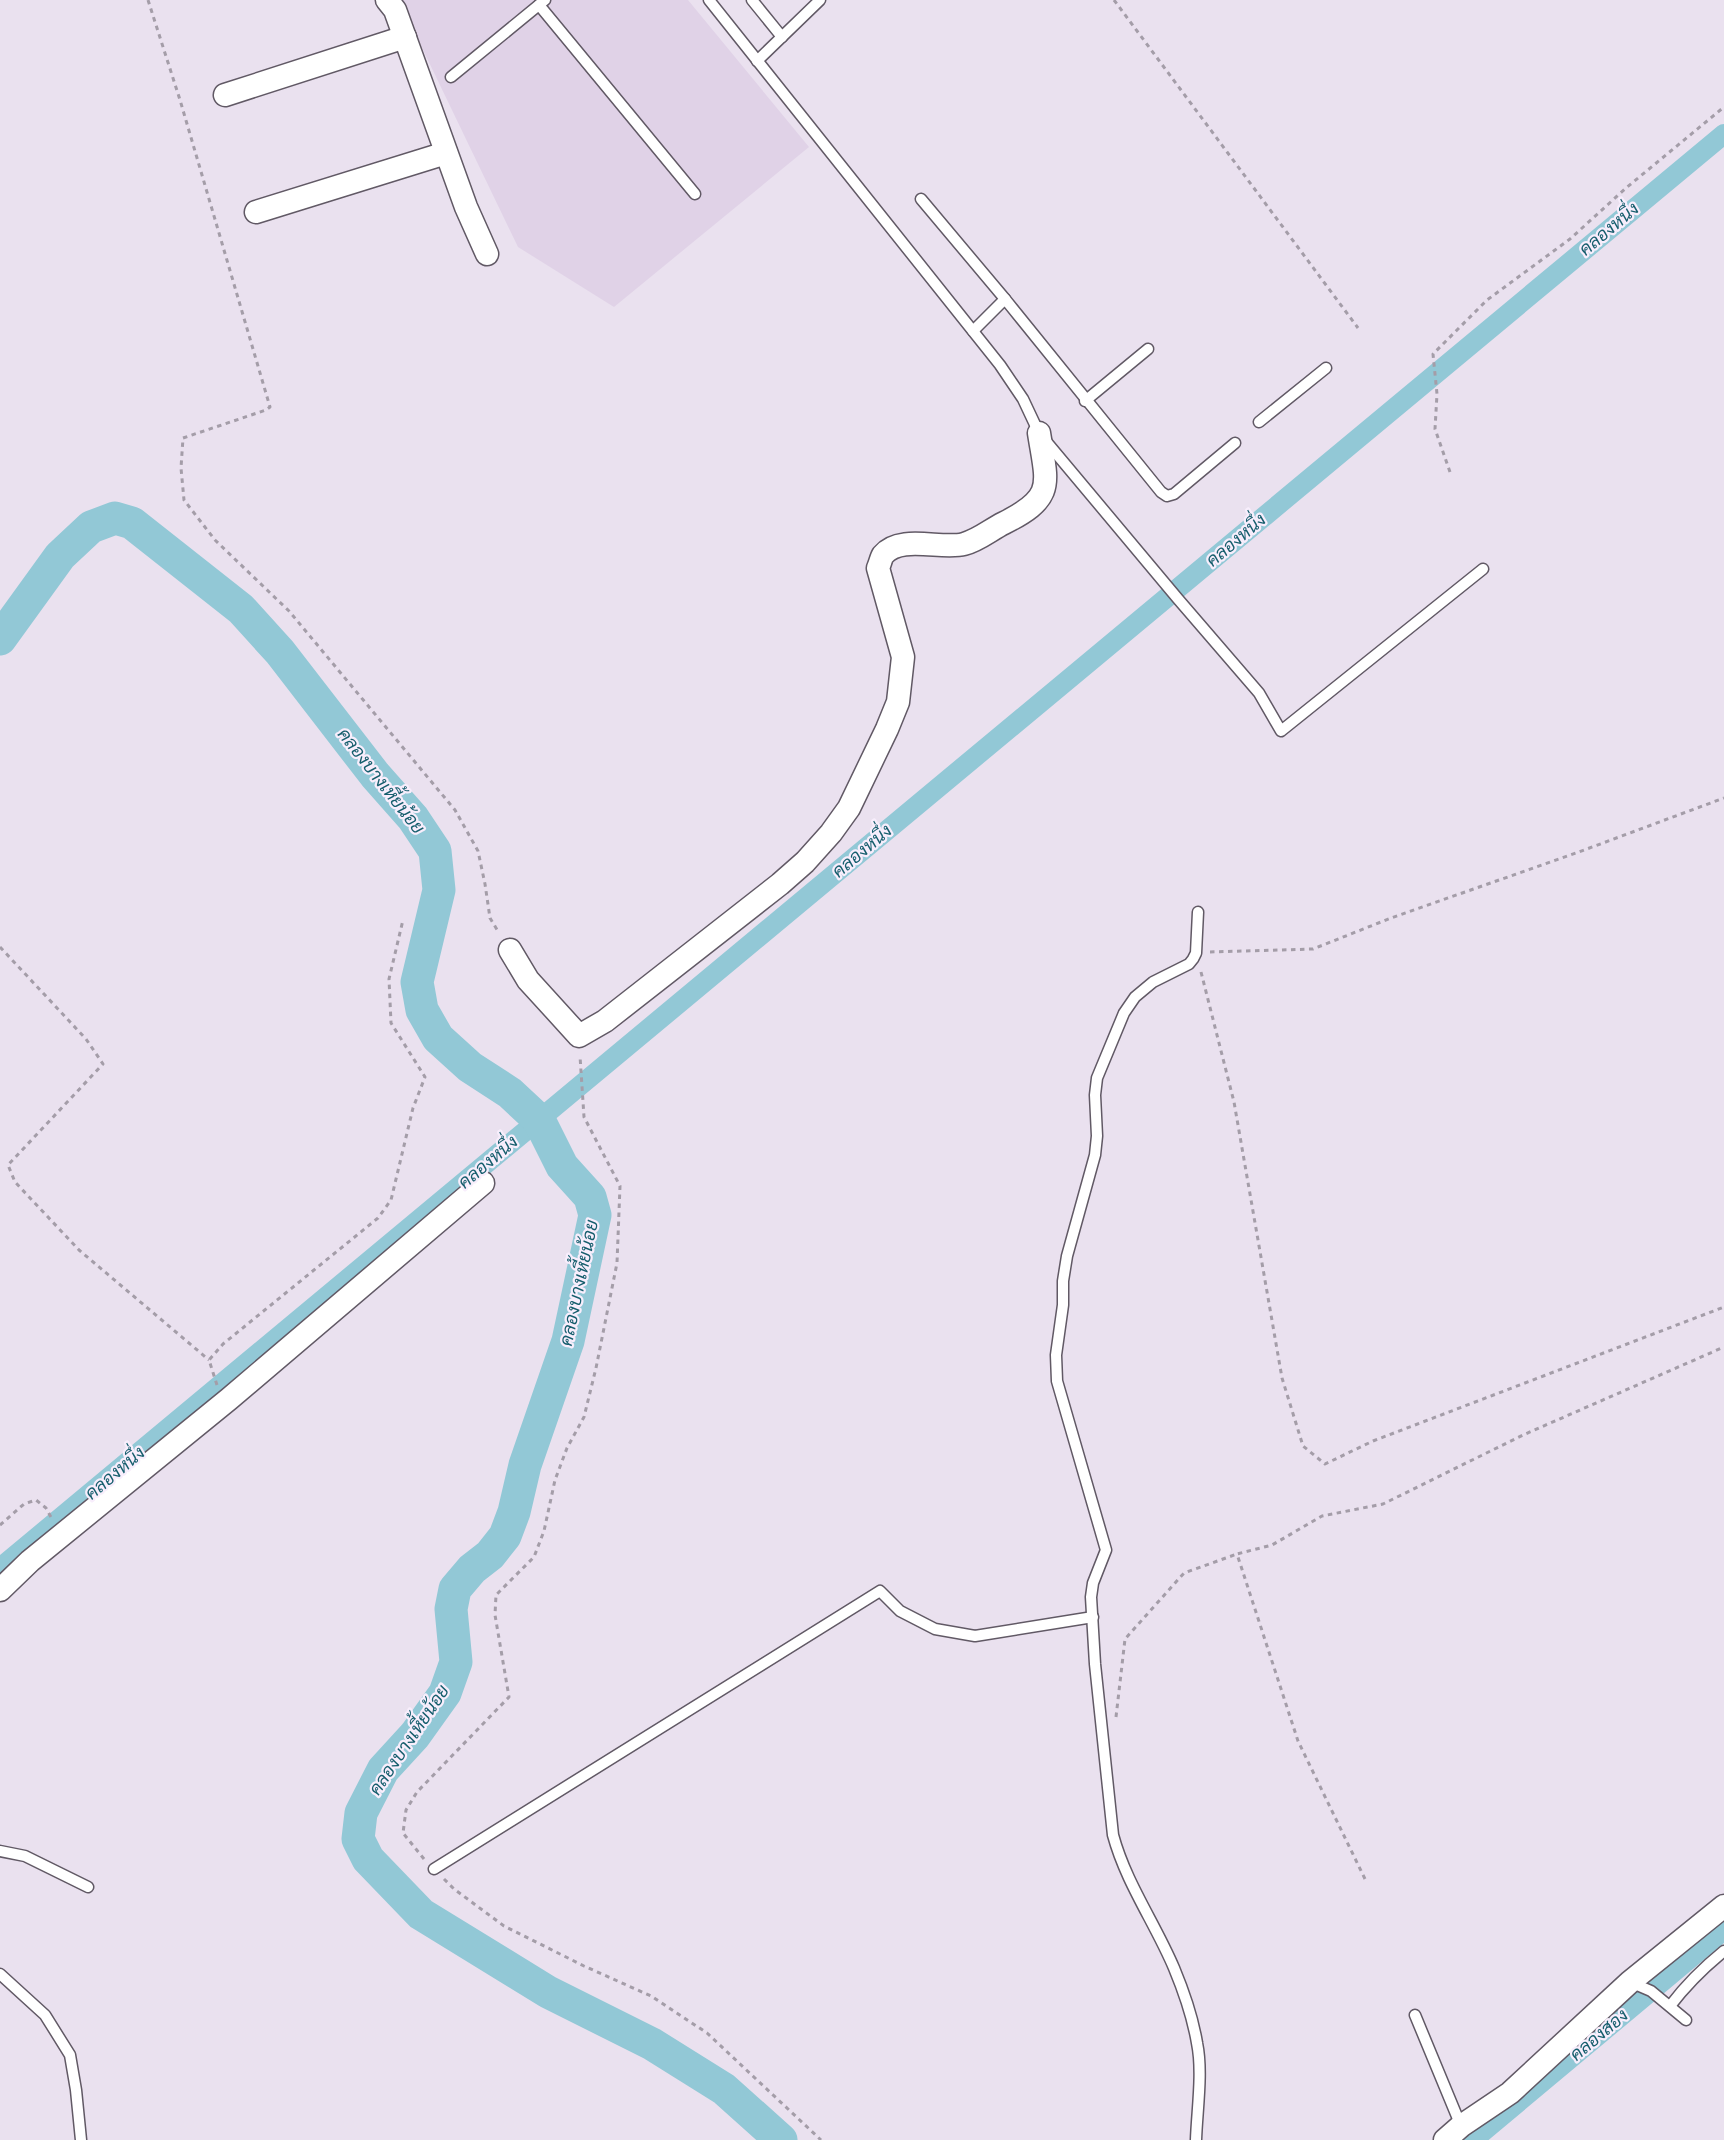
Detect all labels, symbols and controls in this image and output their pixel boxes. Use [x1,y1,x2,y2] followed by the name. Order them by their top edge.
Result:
[1572,194,1643,260] water label: คลองหนึ่ง
[1199,505,1270,571] water label: คลองหนึ่ง
[334,721,433,838] water label: คลองบางเหี้ยน้อย
[825,816,896,882] water label: คลองหนึ่ง
[451,1127,522,1193] water label: คลองหนึ่ง
[550,1217,602,1348] water label: คลองบางเหี้ยน้อย
[78,1438,149,1504] water label: คลองหนึ่ง
[360,1678,453,1799] water label: คลองบางเหี้ยน้อย
[1565,2004,1632,2065] water label: คลองสอง

